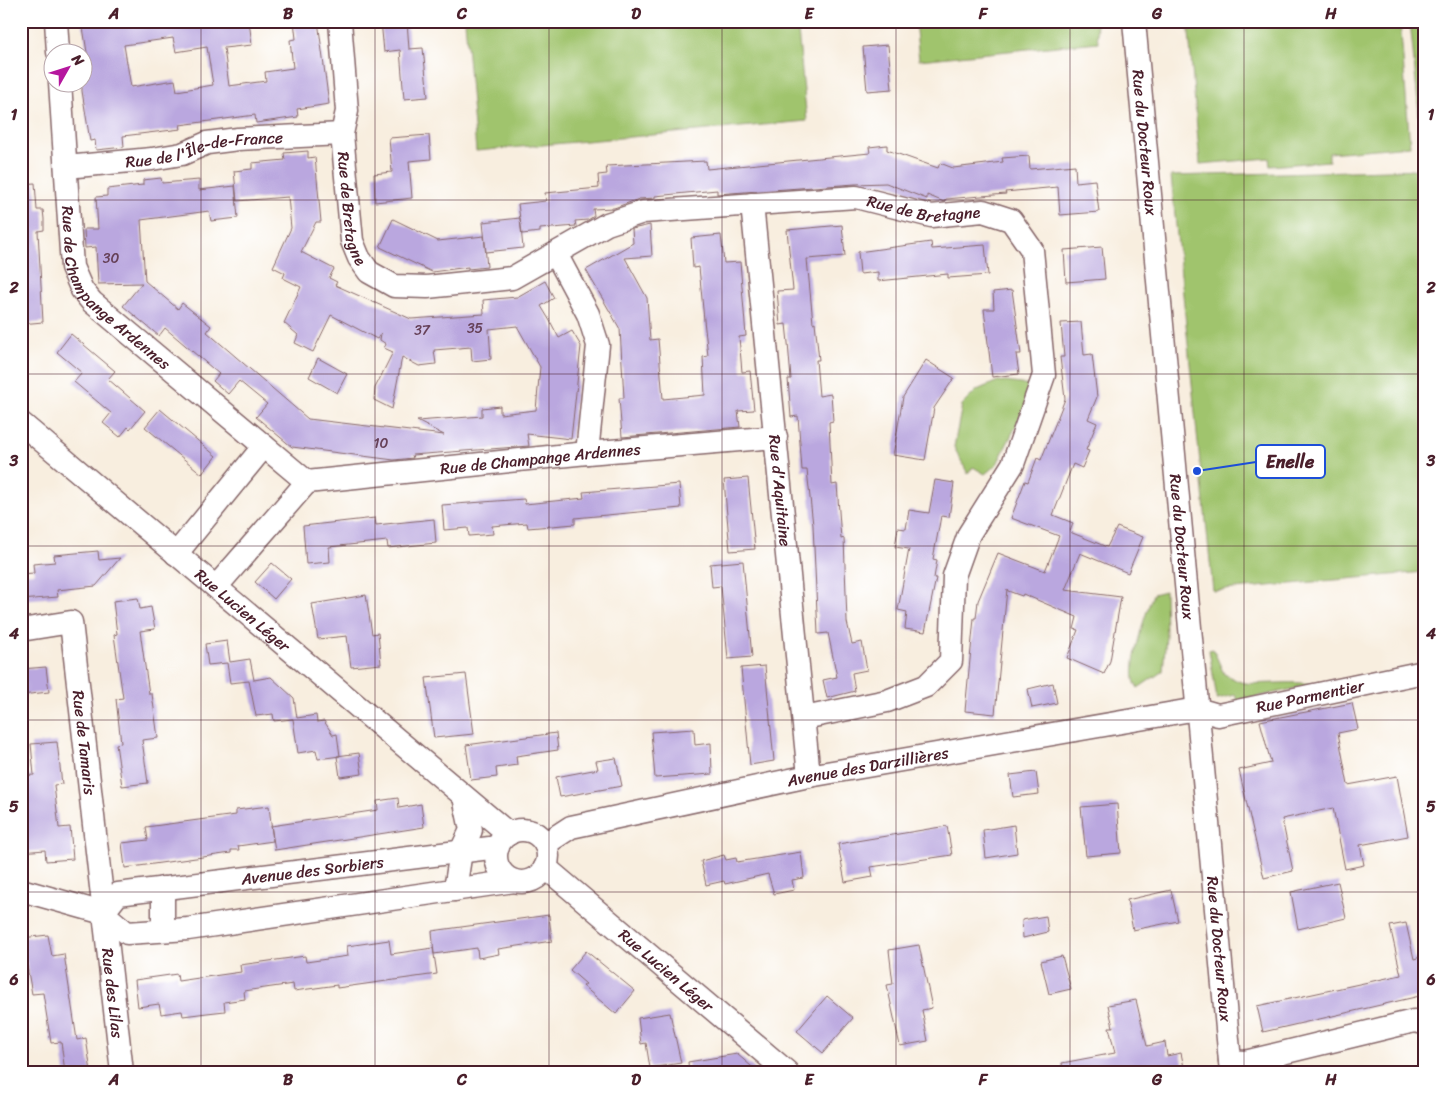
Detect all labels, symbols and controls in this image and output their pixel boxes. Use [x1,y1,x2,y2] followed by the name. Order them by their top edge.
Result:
[108,0,119,28] text: A
[283,0,294,28] text: B
[456,0,468,28] text: C
[631,0,641,28] text: D
[805,0,815,28] text: E
[978,0,989,28] text: F
[1151,0,1163,28] text: G
[1324,0,1337,28] text: H
[42,42,92,92] north arrow
[64,48,91,72] text: N
[1124,68,1166,217] street label: Rue du Docteur Roux
[11,100,18,129] text: 1
[1428,100,1435,129] text: 1
[124,122,284,176] street label: Rue de l'Île-de-France
[329,150,375,272] street label: Rue de Bretagne
[864,186,982,231] street label: Rue de Bretagne
[54,205,178,378] street label: Rue de Champange Ardennes
[103,246,119,271] house number: 30
[8,273,19,302] text: 2
[1425,273,1436,302] text: 2
[467,316,484,341] house number: 35
[414,318,431,343] house number: 37
[374,431,389,456] house number: 10
[761,433,801,548] street label: Rue d'Aquitaine
[439,434,642,483] street label: Rue de Champange Ardennes
[1256,445,1325,478] callout: Enelle
[9,446,19,475] text: 3
[1266,446,1315,478] text: Enelle
[1426,446,1436,475] text: 3
[1161,473,1204,622] street label: Rue du Docteur Roux
[188,561,298,660] street label: Rue Lucien Léger
[8,619,19,648] text: 4
[1425,619,1436,648] text: 4
[1253,670,1368,721] street label: Rue Parmentier
[64,689,105,797] street label: Rue de Tamaris
[783,738,951,795] street label: Avenue des Darzillières
[9,792,19,821] text: 5
[1426,792,1436,821] text: 5
[238,847,386,893] street label: Avenue des Sorbiers
[1198,875,1241,1024] street label: Rue du Docteur Roux
[612,921,722,1020] street label: Rue Lucien Léger
[94,947,133,1040] street label: Rue des Lilas
[8,965,19,994] text: 6
[1425,965,1436,994] text: 6
[108,1065,119,1093] text: A
[283,1065,294,1093] text: B
[456,1065,468,1093] text: C
[631,1065,641,1093] text: D
[805,1065,815,1093] text: E
[978,1065,989,1093] text: F
[1151,1065,1163,1093] text: G
[1324,1065,1337,1093] text: H

